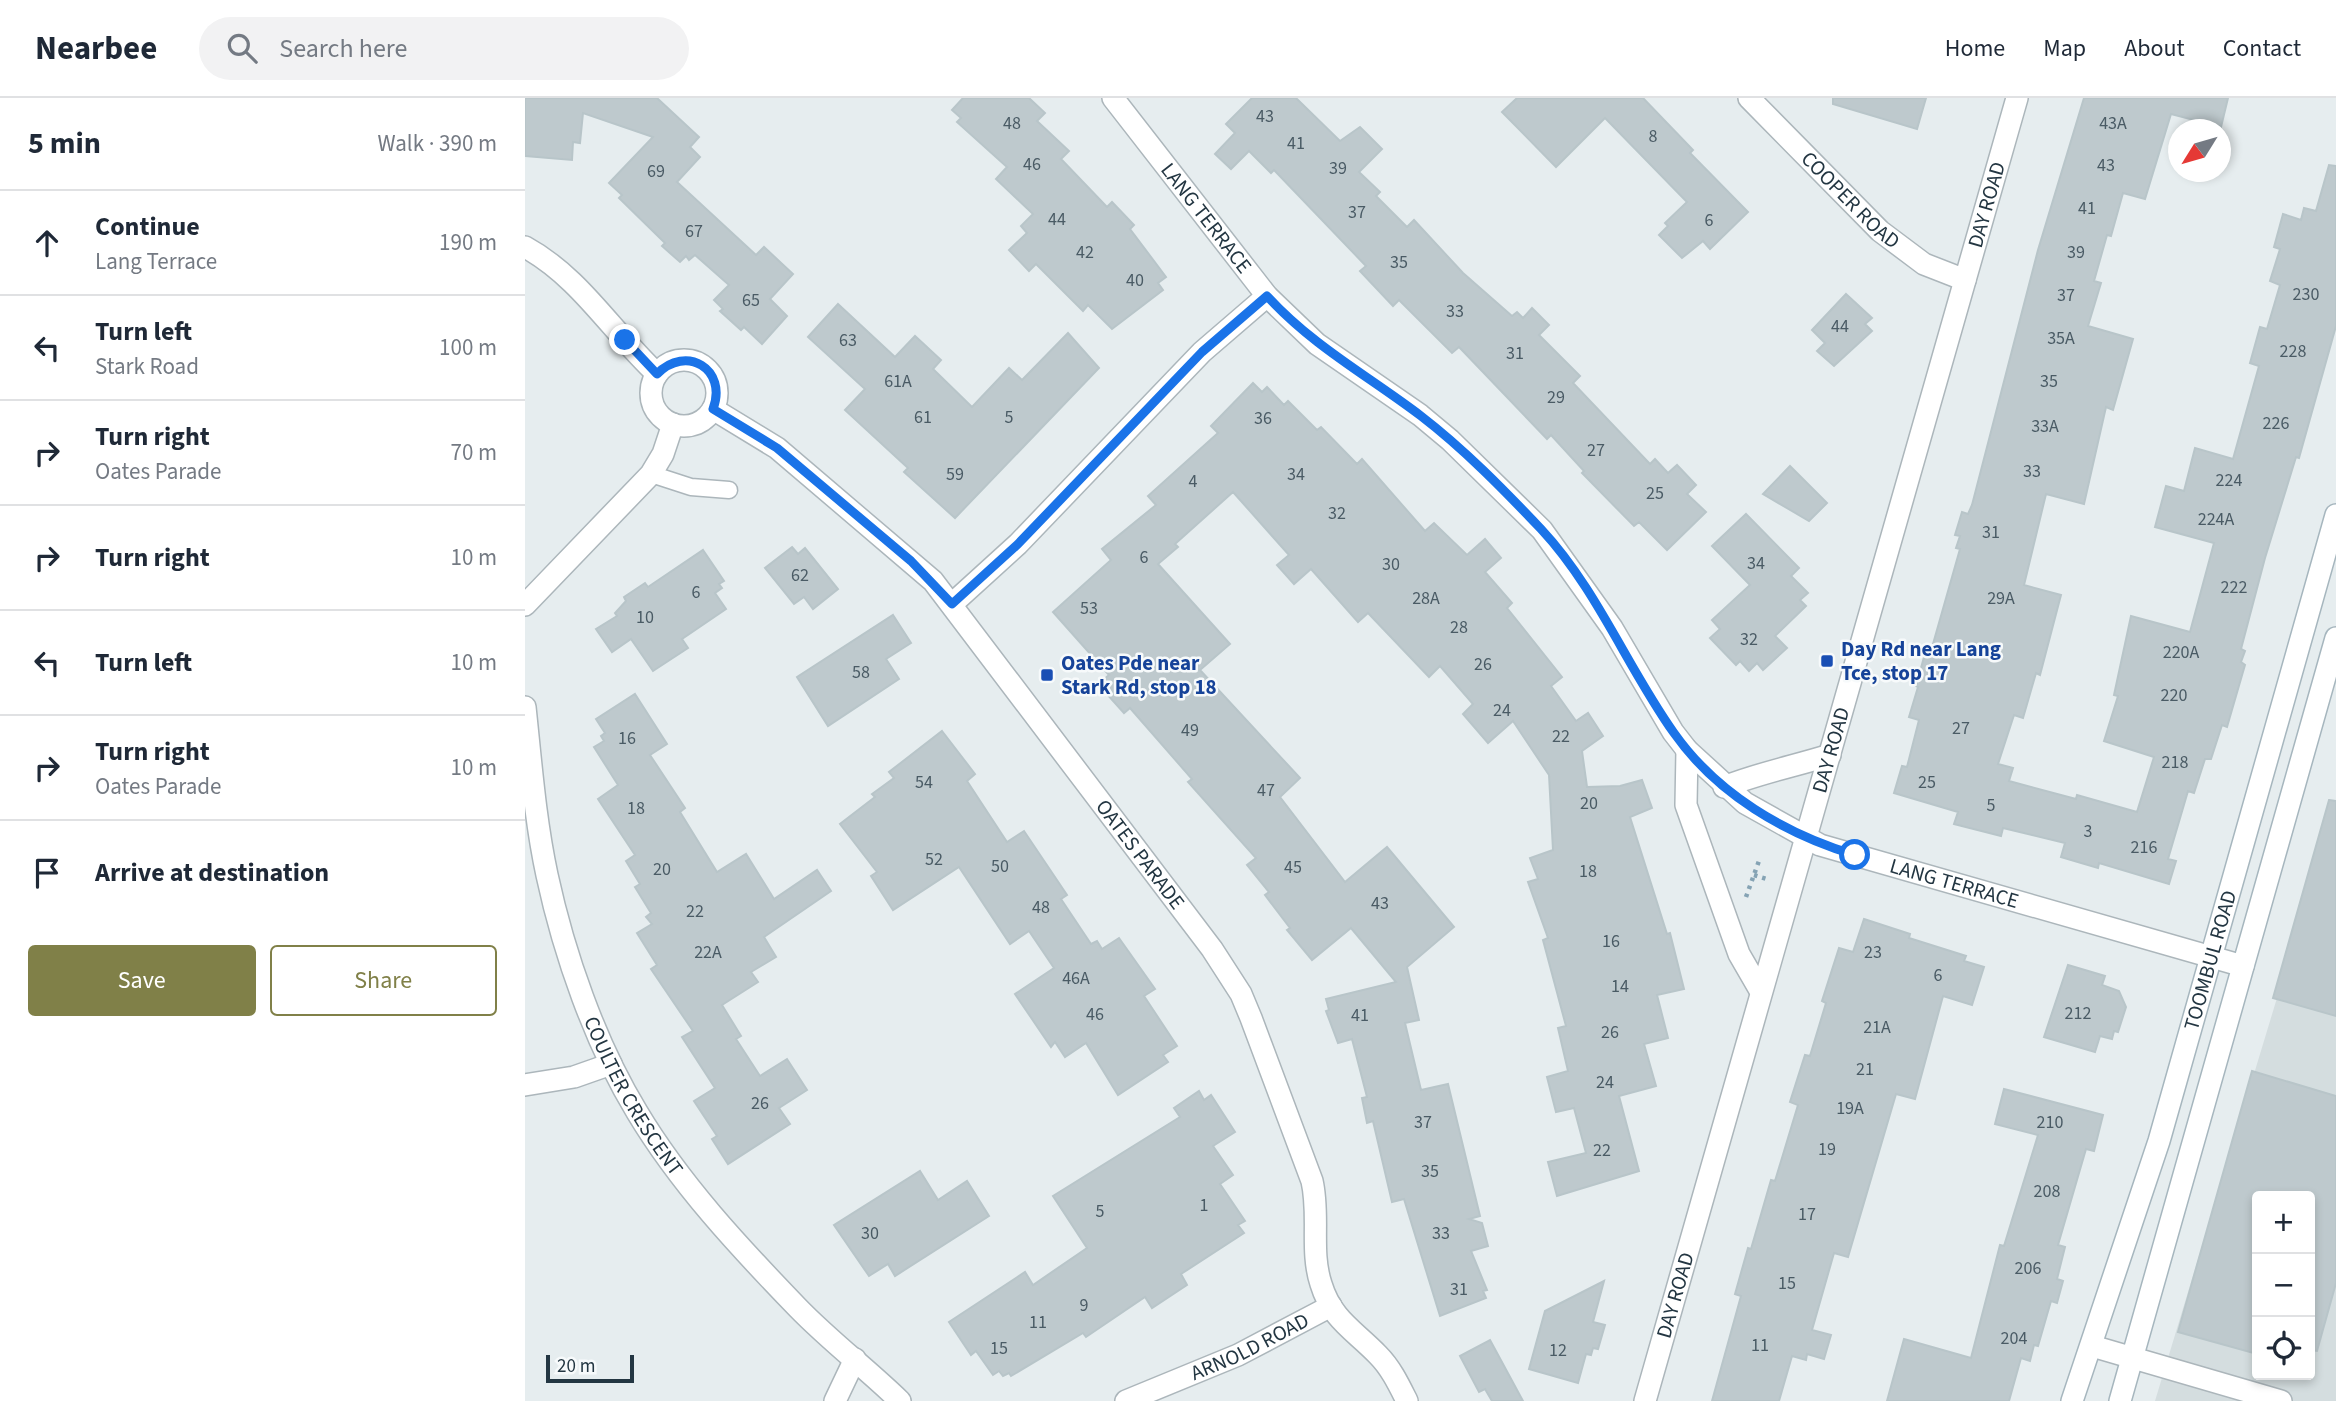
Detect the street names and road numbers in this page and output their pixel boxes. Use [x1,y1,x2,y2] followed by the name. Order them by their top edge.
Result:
[1794,144,1906,256] street label: COOPER ROAD
[1154,156,1259,280] street label: LANG TERRACE
[1960,158,2013,251] street label: DAY ROAD
[1804,704,1857,796] street label: DAY ROAD
[1089,793,1192,916] street label: OATES PARADE
[1886,851,2022,916] street label: LANG TERRACE
[2176,887,2244,1034] street label: TOOMBUL ROAD
[576,1012,690,1182] street label: COULTER CRESCENT
[1649,1249,1702,1342] street label: DAY ROAD
[1186,1305,1314,1388] street label: ARNOLD ROAD

